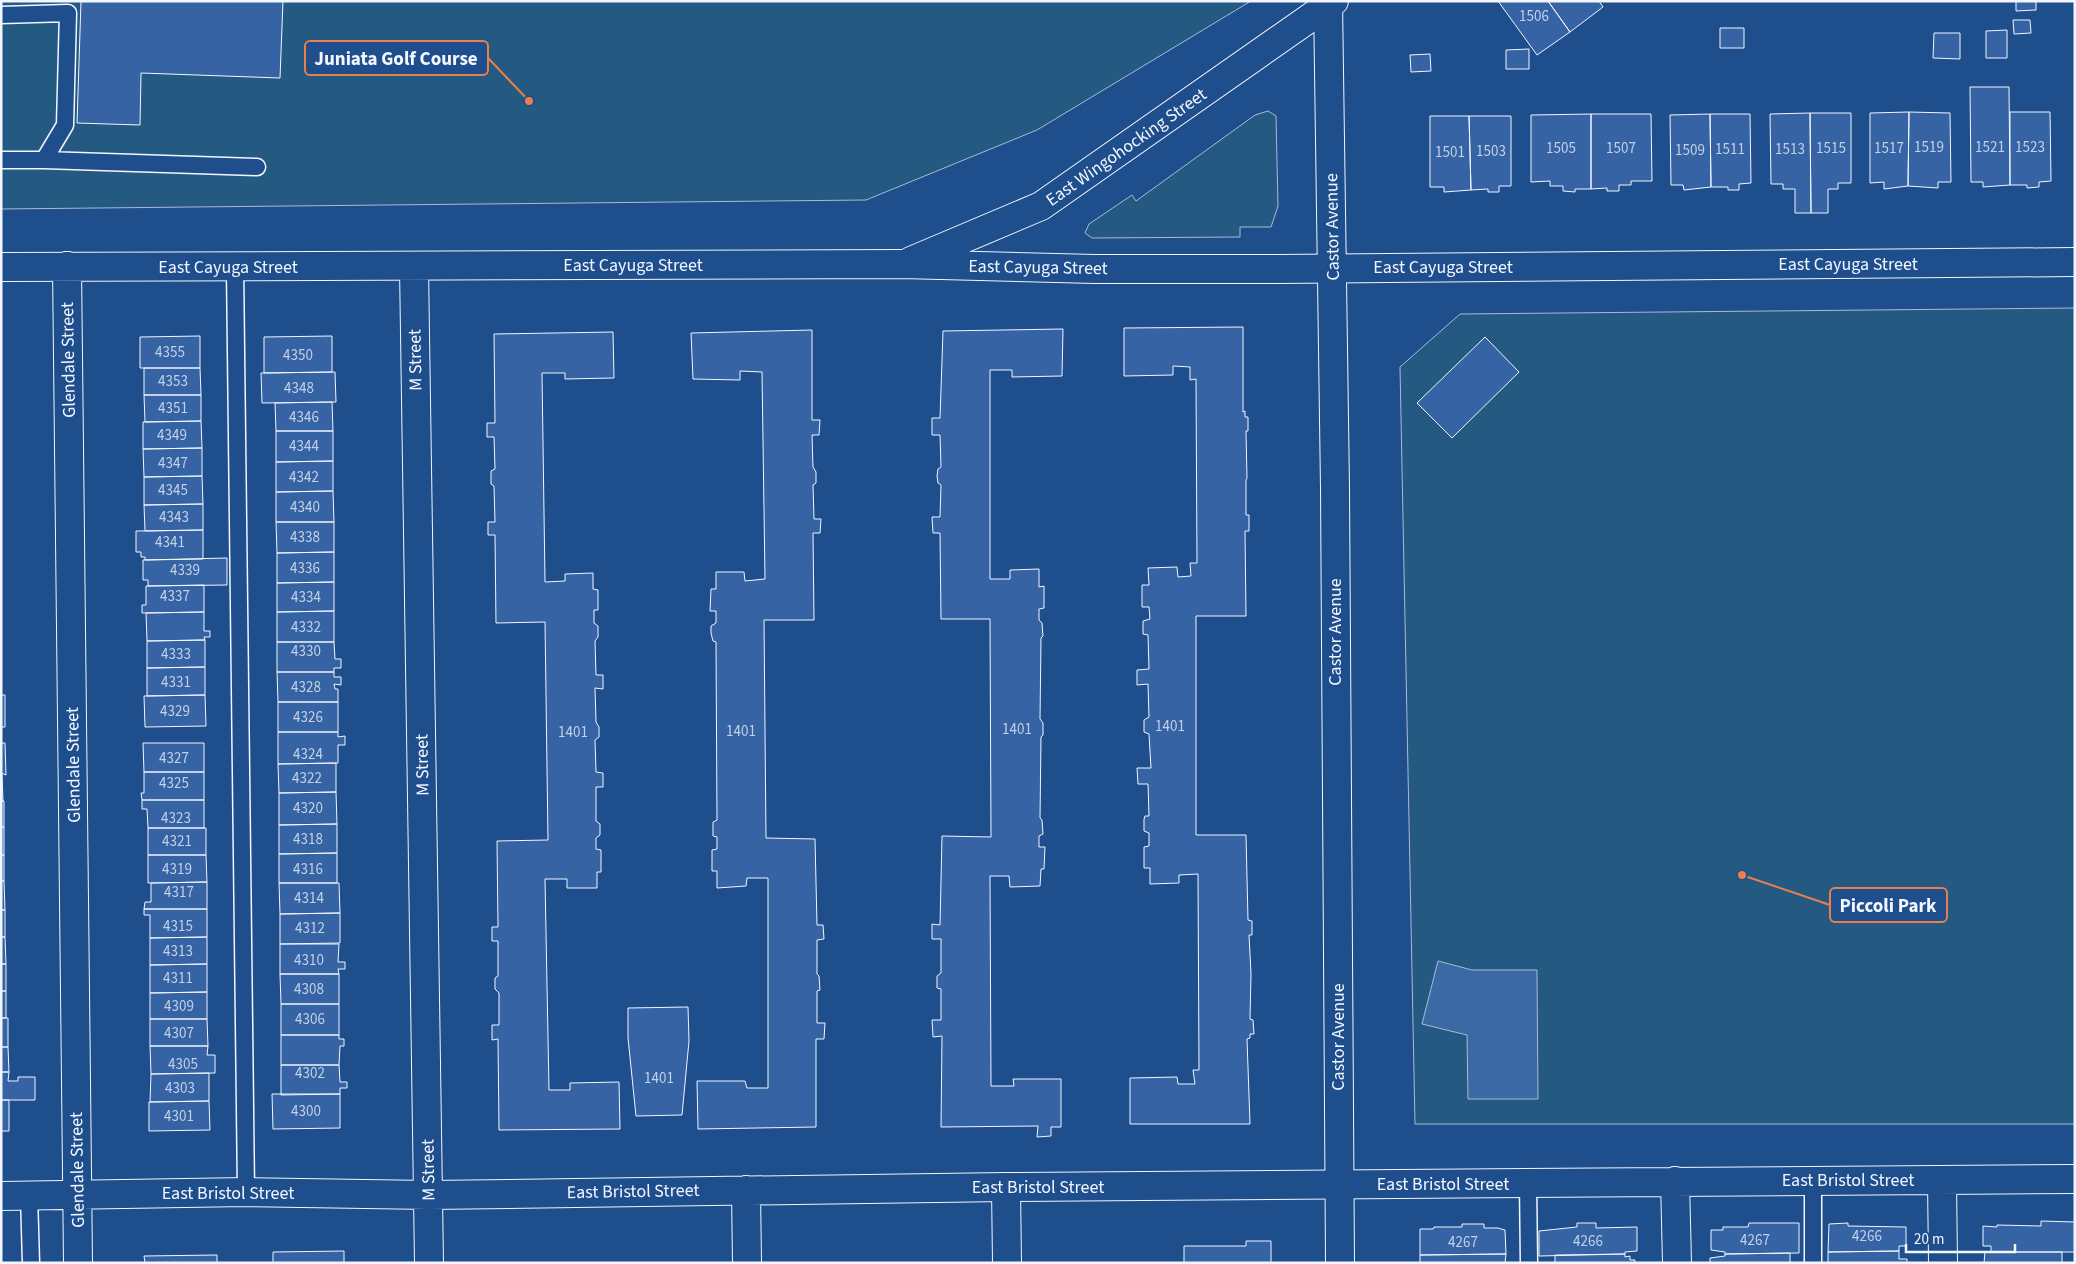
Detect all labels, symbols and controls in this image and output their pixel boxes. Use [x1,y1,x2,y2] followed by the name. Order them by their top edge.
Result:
[1519,6,1549,27] house number: 1506
[305,41,488,75] callout: Juniata Golf Course
[314,46,478,73] text: Juniata Golf Course
[1041,82,1212,212] street label: East Wingohocking Street
[1914,137,1944,158] house number: 1519
[1975,137,2005,158] house number: 1521
[2015,137,2045,158] house number: 1523
[1546,138,1576,159] house number: 1505
[1606,138,1636,159] house number: 1507
[1816,138,1846,159] house number: 1515
[1874,138,1904,159] house number: 1517
[1715,139,1745,160] house number: 1511
[1775,139,1805,160] house number: 1513
[1675,140,1705,161] house number: 1509
[1476,141,1506,162] house number: 1503
[1435,142,1465,163] house number: 1501
[1319,173,1346,281] street label: Castor Avenue
[1778,252,1918,277] street label: East Cayuga Street
[563,253,703,278] street label: East Cayuga Street
[968,254,1108,281] street label: East Cayuga Street
[158,255,298,280] street label: East Cayuga Street
[1373,255,1513,280] street label: East Cayuga Street
[55,302,82,418] street label: Glendale Street
[402,329,429,391] street label: M Street
[155,342,185,363] house number: 4355
[283,345,313,366] house number: 4350
[158,371,188,392] house number: 4353
[284,378,314,399] house number: 4348
[158,398,188,419] house number: 4351
[289,407,319,428] house number: 4346
[157,425,187,446] house number: 4349
[289,436,319,457] house number: 4344
[158,453,188,474] house number: 4347
[289,467,319,488] house number: 4342
[158,480,188,501] house number: 4345
[290,497,320,518] house number: 4340
[159,507,189,528] house number: 4343
[290,527,320,548] house number: 4338
[155,532,185,553] house number: 4341
[290,558,320,579] house number: 4336
[170,560,200,581] house number: 4339
[1323,578,1348,686] street label: Castor Avenue
[160,586,190,607] house number: 4337
[291,587,321,608] house number: 4334
[291,617,321,638] house number: 4332
[291,641,321,662] house number: 4330
[161,644,191,665] house number: 4333
[161,672,191,693] house number: 4331
[291,677,321,698] house number: 4328
[160,701,190,722] house number: 4329
[60,707,87,823] street label: Glendale Street
[293,707,323,728] house number: 4326
[1155,716,1185,737] house number: 1401
[1002,719,1032,740] house number: 1401
[726,721,756,742] house number: 1401
[558,722,588,743] house number: 1401
[409,734,436,796] street label: M Street
[293,744,323,765] house number: 4324
[159,748,189,769] house number: 4327
[292,768,322,789] house number: 4322
[159,773,189,794] house number: 4325
[293,798,323,819] house number: 4320
[161,808,191,829] house number: 4323
[293,829,323,850] house number: 4318
[162,831,192,852] house number: 4321
[162,859,192,880] house number: 4319
[293,859,323,880] house number: 4316
[164,882,194,903] house number: 4317
[294,888,324,909] house number: 4314
[1830,888,1947,922] callout: Piccoli Park
[1839,893,1937,920] text: Piccoli Park
[163,916,193,937] house number: 4315
[295,918,325,939] house number: 4312
[163,941,193,962] house number: 4313
[294,950,324,971] house number: 4310
[163,968,193,989] house number: 4311
[294,979,324,1000] house number: 4308
[1326,983,1351,1091] street label: Castor Avenue
[164,996,194,1017] house number: 4309
[295,1009,325,1030] house number: 4306
[164,1023,194,1044] house number: 4307
[168,1054,198,1075] house number: 4305
[295,1063,325,1084] house number: 4302
[644,1068,674,1089] house number: 1401
[165,1078,195,1099] house number: 4303
[291,1101,321,1122] house number: 4300
[164,1106,194,1127] house number: 4301
[64,1112,91,1228] street label: Glendale Street
[415,1139,442,1201] street label: M Street
[1782,1168,1914,1193] street label: East Bristol Street
[1377,1172,1509,1197] street label: East Bristol Street
[972,1175,1104,1200] street label: East Bristol Street
[566,1178,700,1205] street label: East Bristol Street
[162,1181,294,1206] street label: East Bristol Street
[1906,1222,2015,1254] scale bar
[1852,1226,1882,1247] house number: 4266
[1914,1229,1944,1250] text: 20 m
[1740,1230,1770,1251] house number: 4267
[1573,1231,1603,1252] house number: 4266
[1448,1232,1478,1253] house number: 4267

